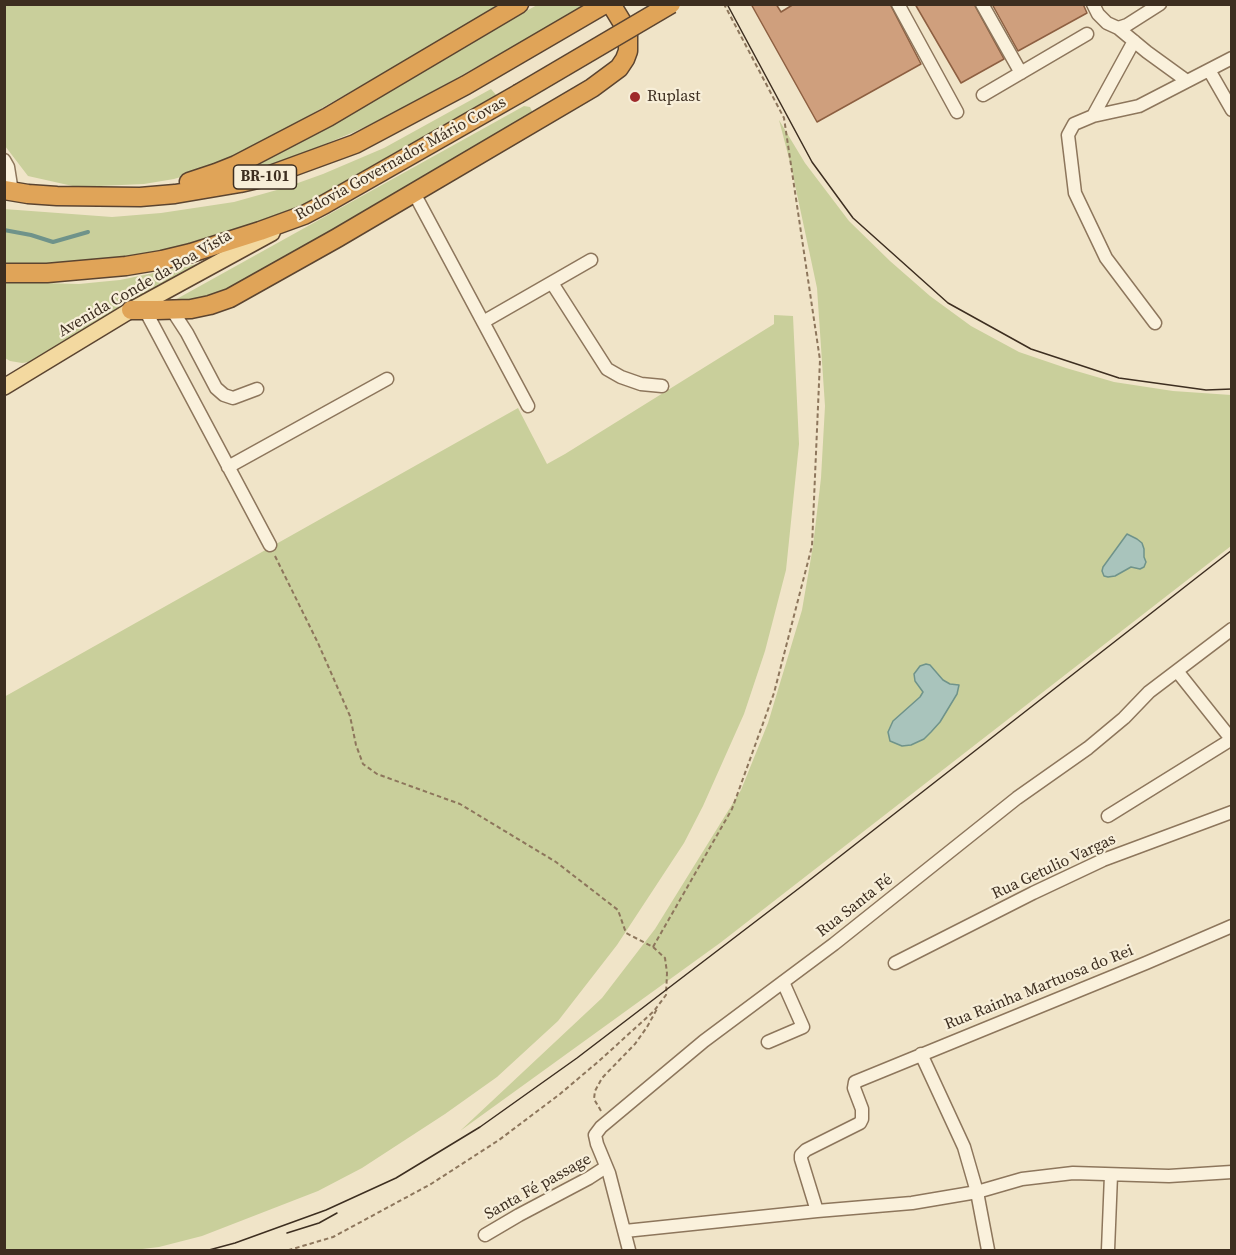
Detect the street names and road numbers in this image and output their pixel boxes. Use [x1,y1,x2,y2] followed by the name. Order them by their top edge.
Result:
[292,93,510,225] street label: Rodovia Governador Mário Covas
[234,165,296,189] road number: BR-101
[55,226,235,342] street label: Avenida Conde da Boa Vista
[989,830,1119,904] street label: Rua Getulio Vargas
[813,870,897,942] street label: Rua Santa Fé
[942,941,1136,1035] street label: Rua Rainha Martuosa do Rei
[481,1150,595,1224] street label: Santa Fé passage

